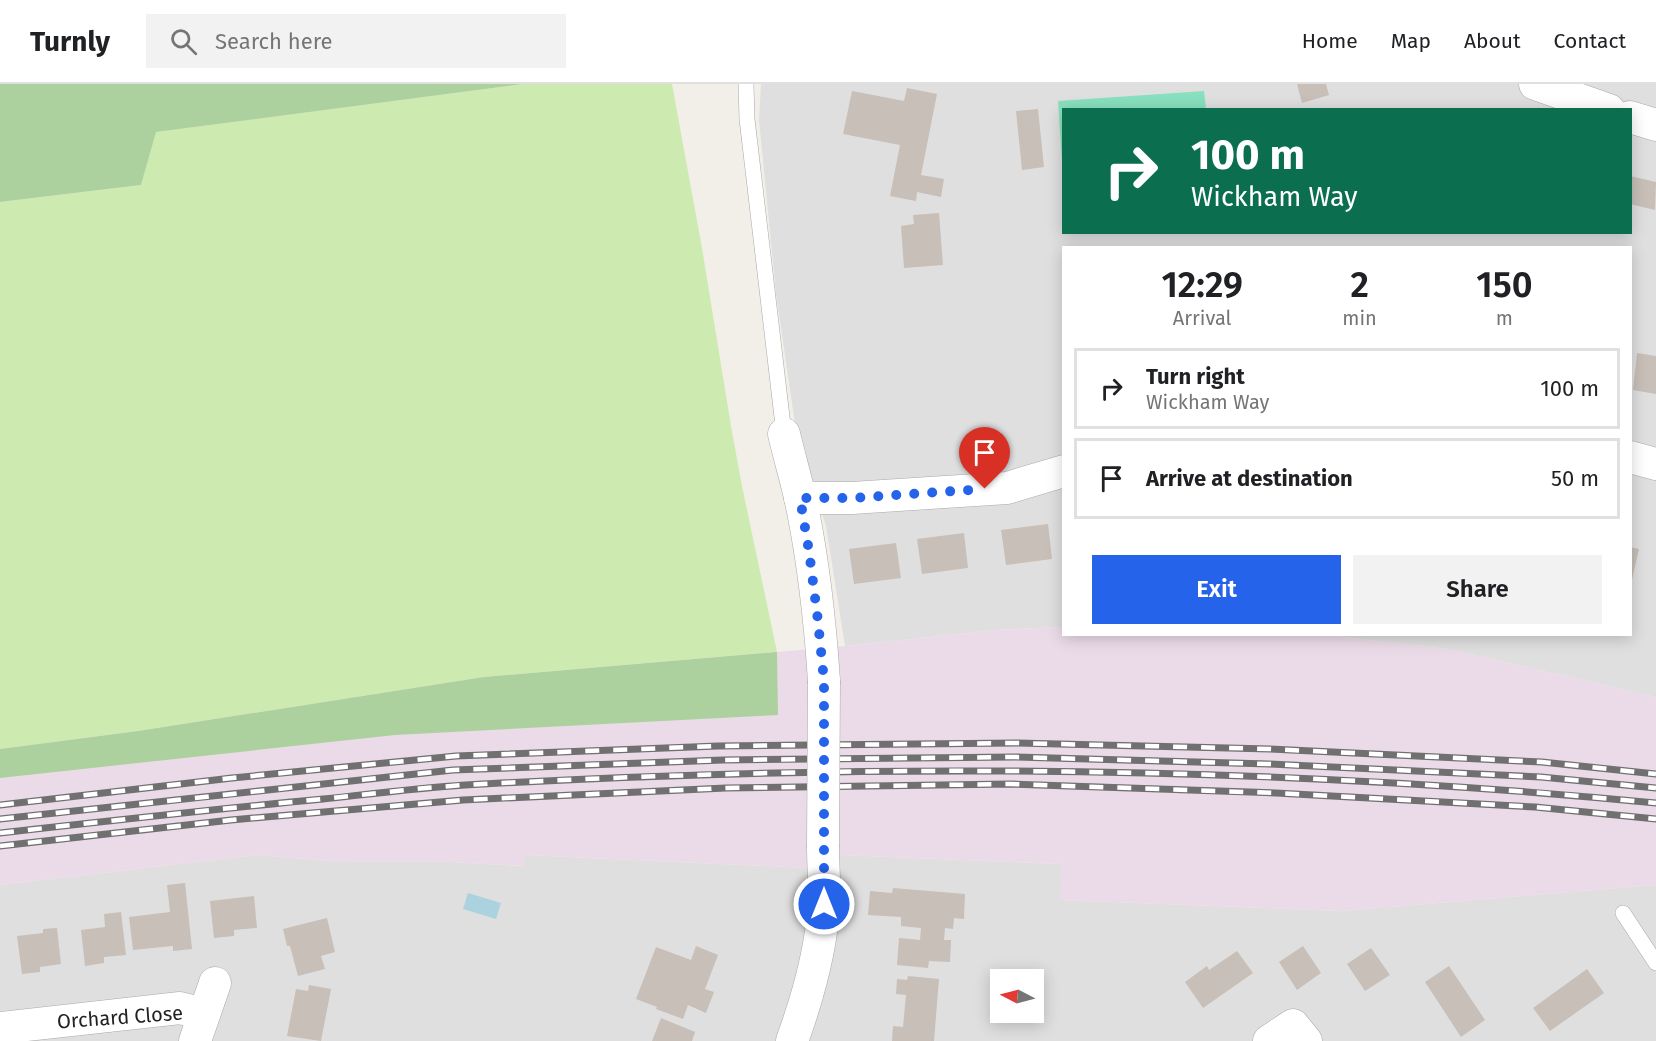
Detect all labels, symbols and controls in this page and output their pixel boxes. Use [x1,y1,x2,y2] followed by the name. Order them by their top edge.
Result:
[146,14,566,68] search box
[30,25,110,58] text: Turnly
[167,25,200,58] icon: search
[215,28,332,55] text: Search here
[1302,28,1358,54] text: Home
[1391,28,1431,54] text: Map
[1464,28,1521,54] text: About
[1554,28,1626,54] text: Contact
[1191,130,1305,180] text: 100 m
[1092,132,1170,210] icon: right
[1191,181,1358,213] text: Wickham Way
[1161,263,1243,307] text: 12:29
[1350,263,1369,307] text: 2
[1476,263,1533,307] text: 150
[1173,306,1231,330] text: Arrival
[1342,306,1377,330] text: min
[1496,306,1513,330] text: m
[1146,363,1245,390] text: Turn right
[1095,372,1128,405] icon: right
[1540,375,1599,402] text: 100 m
[1146,390,1269,414] text: Wickham Way
[959,427,1010,489] pin
[968,436,1001,469] icon: arrive
[1095,462,1128,495] icon: arrive
[1146,465,1353,492] text: Arrive at destination
[1551,465,1599,492] text: 50 m
[1092,555,1341,624] button: Exit
[1353,555,1602,624] button: Share
[792,872,856,936] position arrow
[990,969,1044,1023] north arrow
[990,969,1044,1023] map controls
[56,1001,184,1033] street label: Orchard Close

